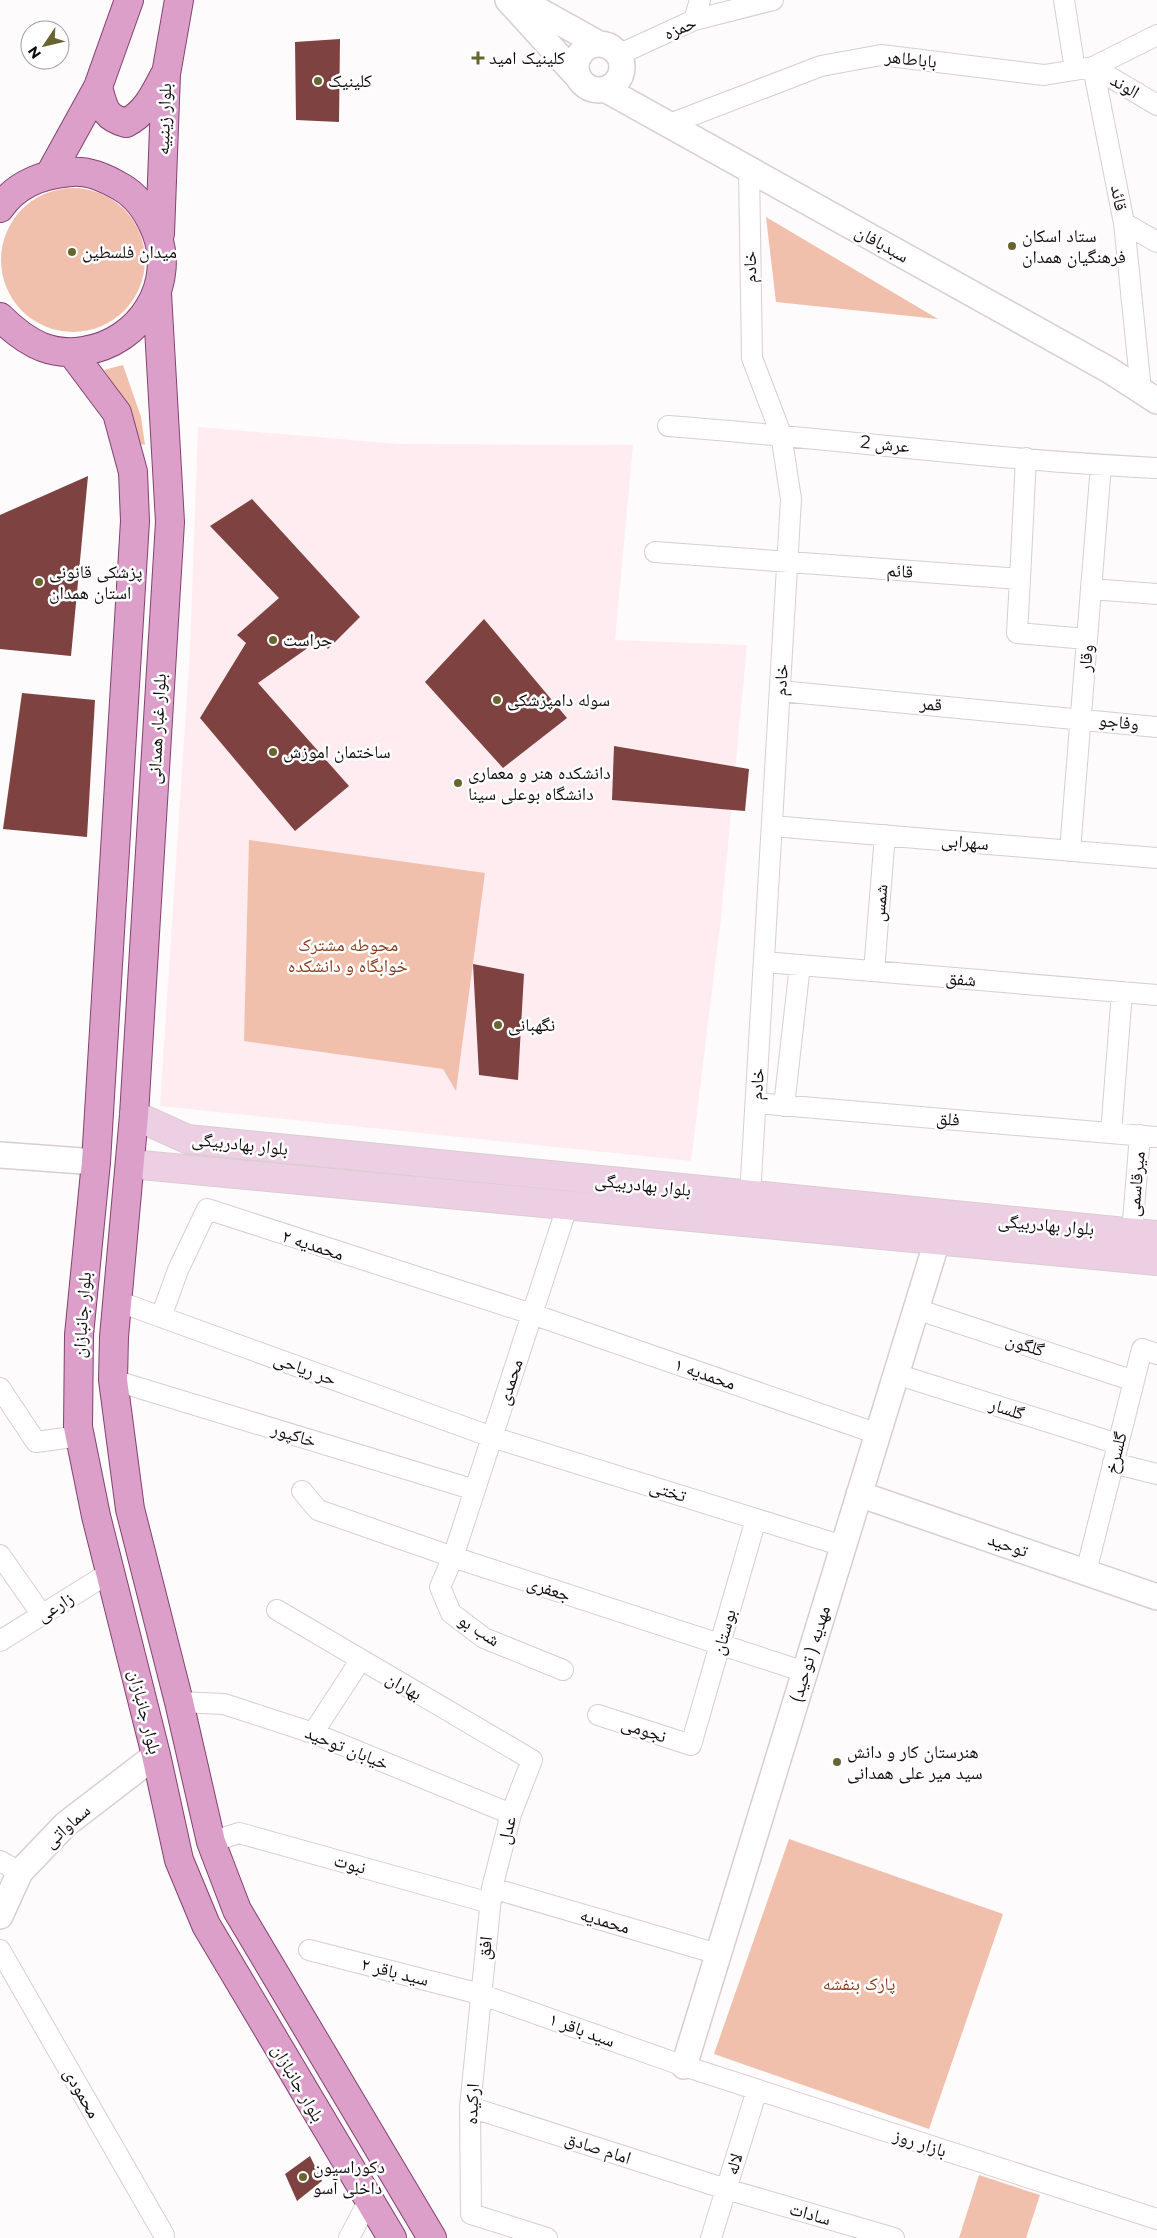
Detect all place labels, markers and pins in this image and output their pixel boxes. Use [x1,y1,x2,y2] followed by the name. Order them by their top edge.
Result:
[489,47,566,69] place label: کلینیک امید
[471,51,485,65] marker: کلینیک امید
[328,70,373,92] place label: کلینیک
[312,75,324,87] marker: کلینیک
[1022,225,1126,268] place label: ستاد اسکان فرهنگیان همدان
[1006,240,1018,252] marker: ستاد اسکان فرهنگیان همدان
[82,241,177,263] place label: میدان فلسطین
[66,246,78,258] marker: میدان فلسطین
[49,561,142,604] place label: پزشکی قانونی استان همدان
[33,576,45,588] marker: پزشکی قانونی استان همدان
[283,629,333,651] place label: حراست
[267,634,279,646] marker: حراست
[507,689,610,711] place label: سوله دامپزشکی
[491,694,503,706] marker: سوله دامپزشکی
[283,741,391,763] place label: ساختمان اموزش
[267,746,279,758] marker: ساختمان اموزش
[468,762,611,805] place label: دانشکده هنر و معماری دانشگاه بوعلی سینا
[452,777,464,789] marker: دانشکده هنر و معماری دانشگاه بوعلی سینا
[508,1014,555,1036] place label: نگهبانی
[492,1019,504,1031] marker: نگهبانی
[847,1741,983,1784] place label: هنرستان کار و دانش سید میر علی همدانی
[831,1756,843,1768] marker: هنرستان کار و دانش سید میر علی همدانی
[313,2156,385,2199] place label: دکوراسیون داخلی آسو
[297,2171,309,2183] marker: دکوراسیون داخلی آسو

